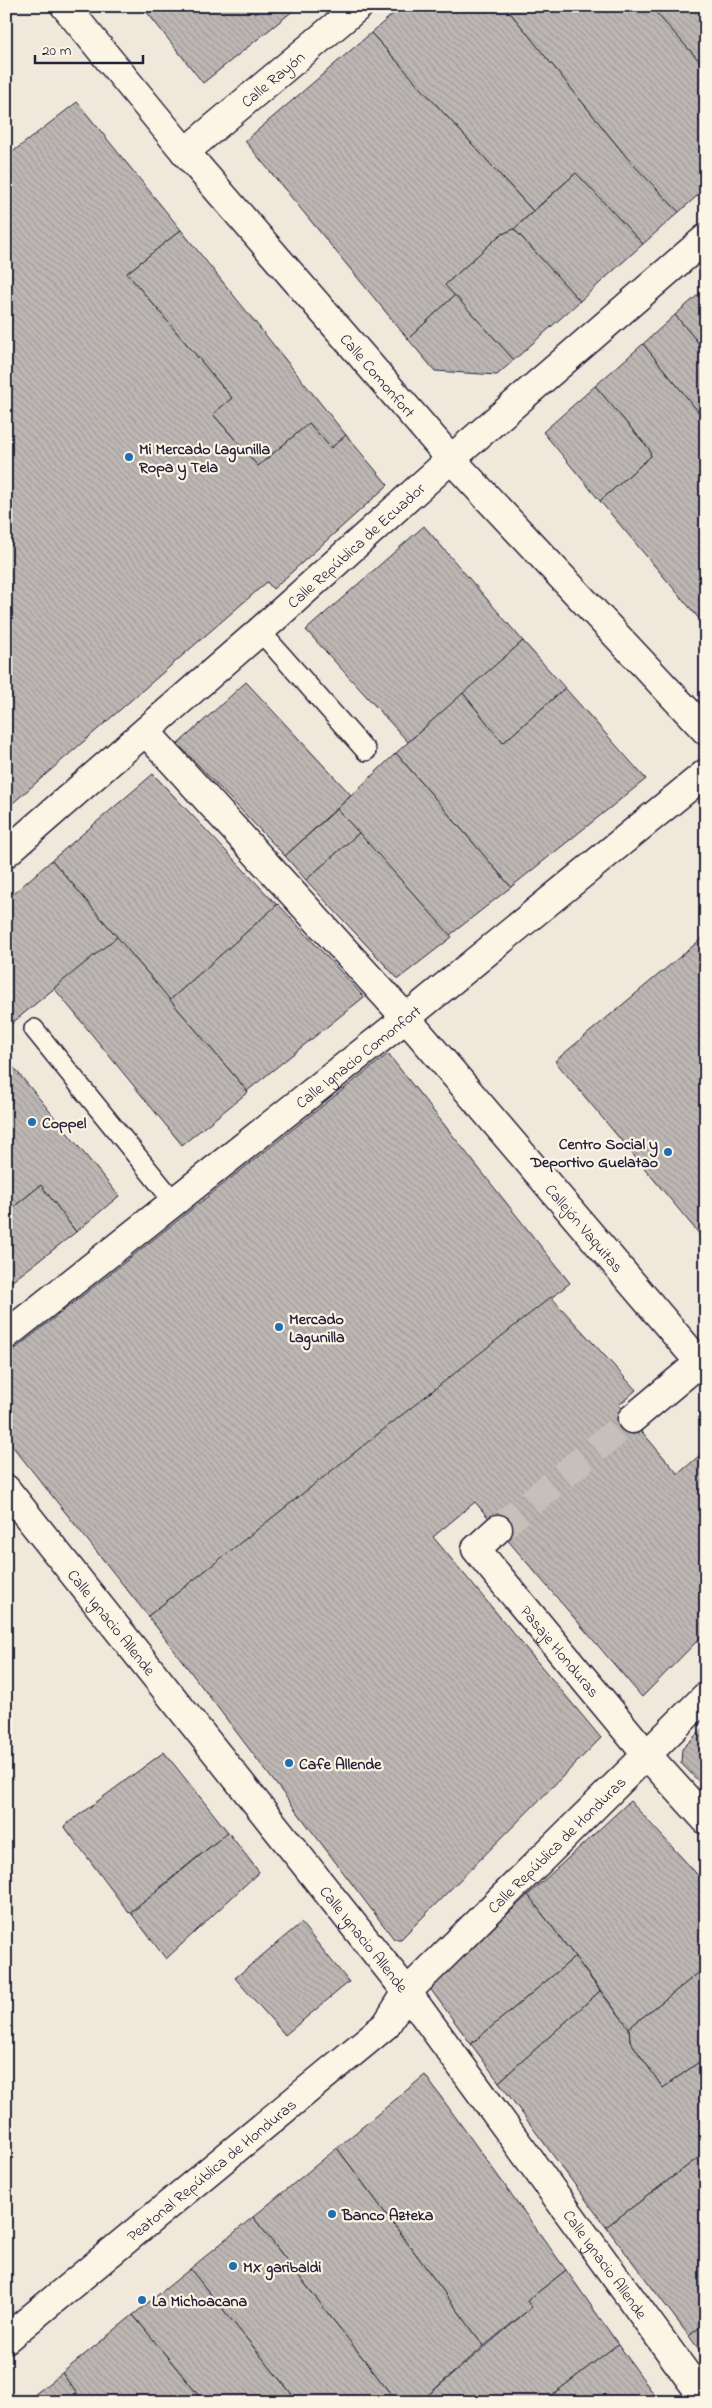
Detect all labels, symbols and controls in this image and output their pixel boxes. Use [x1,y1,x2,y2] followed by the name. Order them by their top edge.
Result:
[35,32,142,64] scale bar
[42,40,72,62] text: 20 m
[236,46,311,114] street label: Calle Rayón
[333,329,421,424] street label: Calle Comonfort
[138,438,270,481] place label: Mi Mercado Lagunilla Ropa y Tela
[123,451,135,463] marker: Mi Mercado Lagunilla Ropa y Tela
[283,478,431,615] street label: Calle República de Ecuador
[291,1000,428,1115] street label: Calle Ignacio Comonfort
[42,1112,87,1136] place label: Coppel
[26,1116,38,1128] marker: Coppel
[529,1133,658,1175] place label: Centro Social y Deportivo Guelatao
[662,1146,674,1158] marker: Centro Social y Deportivo Guelatao
[538,1179,628,1279] street label: Callejón Vaquitas
[289,1308,345,1351] place label: Mercado Lagunilla
[273,1321,285,1333] marker: Mercado Lagunilla
[60,1565,161,1682] street label: Calle Ignacio Allende
[513,1601,604,1703] street label: Pasaje Honduras
[299,1753,382,1777] place label: Cafe Allende
[283,1757,295,1769] marker: Cafe Allende
[483,1771,632,1920] street label: Calle República de Honduras
[313,1881,413,1999] street label: Calle Ignacio Allende
[122,2094,302,2248] street label: Peatonal República de Honduras
[341,2204,434,2228] place label: Banco Azteka
[556,2205,653,2325] street label: Calle Ignacio Allende
[326,2208,338,2220] marker: Banco Azteka
[243,2256,321,2281] place label: MX garibaldi
[227,2260,239,2272] marker: MX garibaldi
[152,2290,247,2314] place label: La Michoacana
[136,2294,148,2306] marker: La Michoacana

